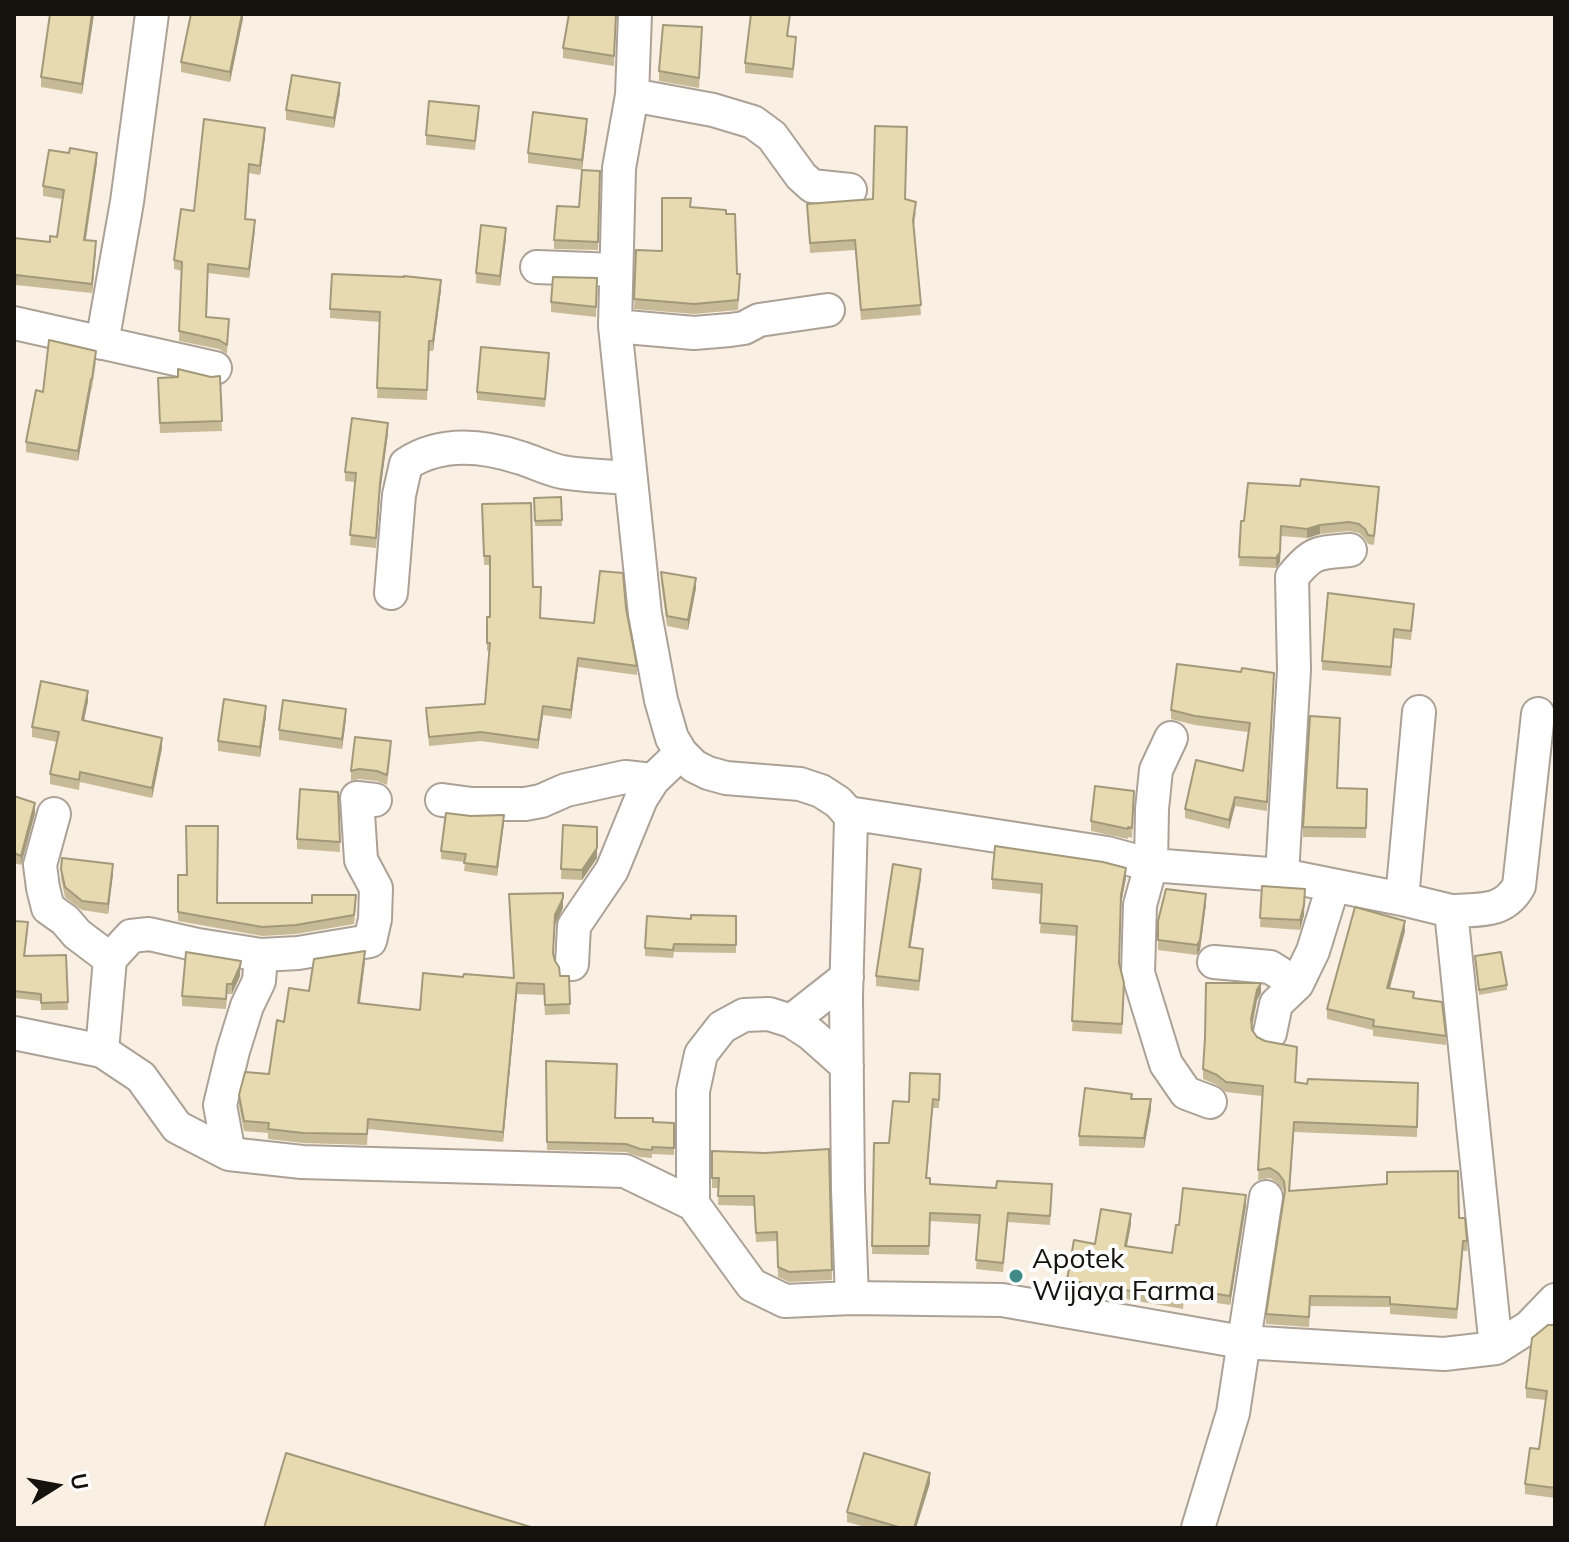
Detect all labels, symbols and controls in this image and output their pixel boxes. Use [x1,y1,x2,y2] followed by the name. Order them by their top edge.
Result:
[1032,1243,1215,1309] place label: Apotek Wijaya Farma
[1007,1267,1025,1285] marker: Apotek Wijaya Farma
[16,1446,96,1526] north arrow
[64,1471,95,1492] text: U

